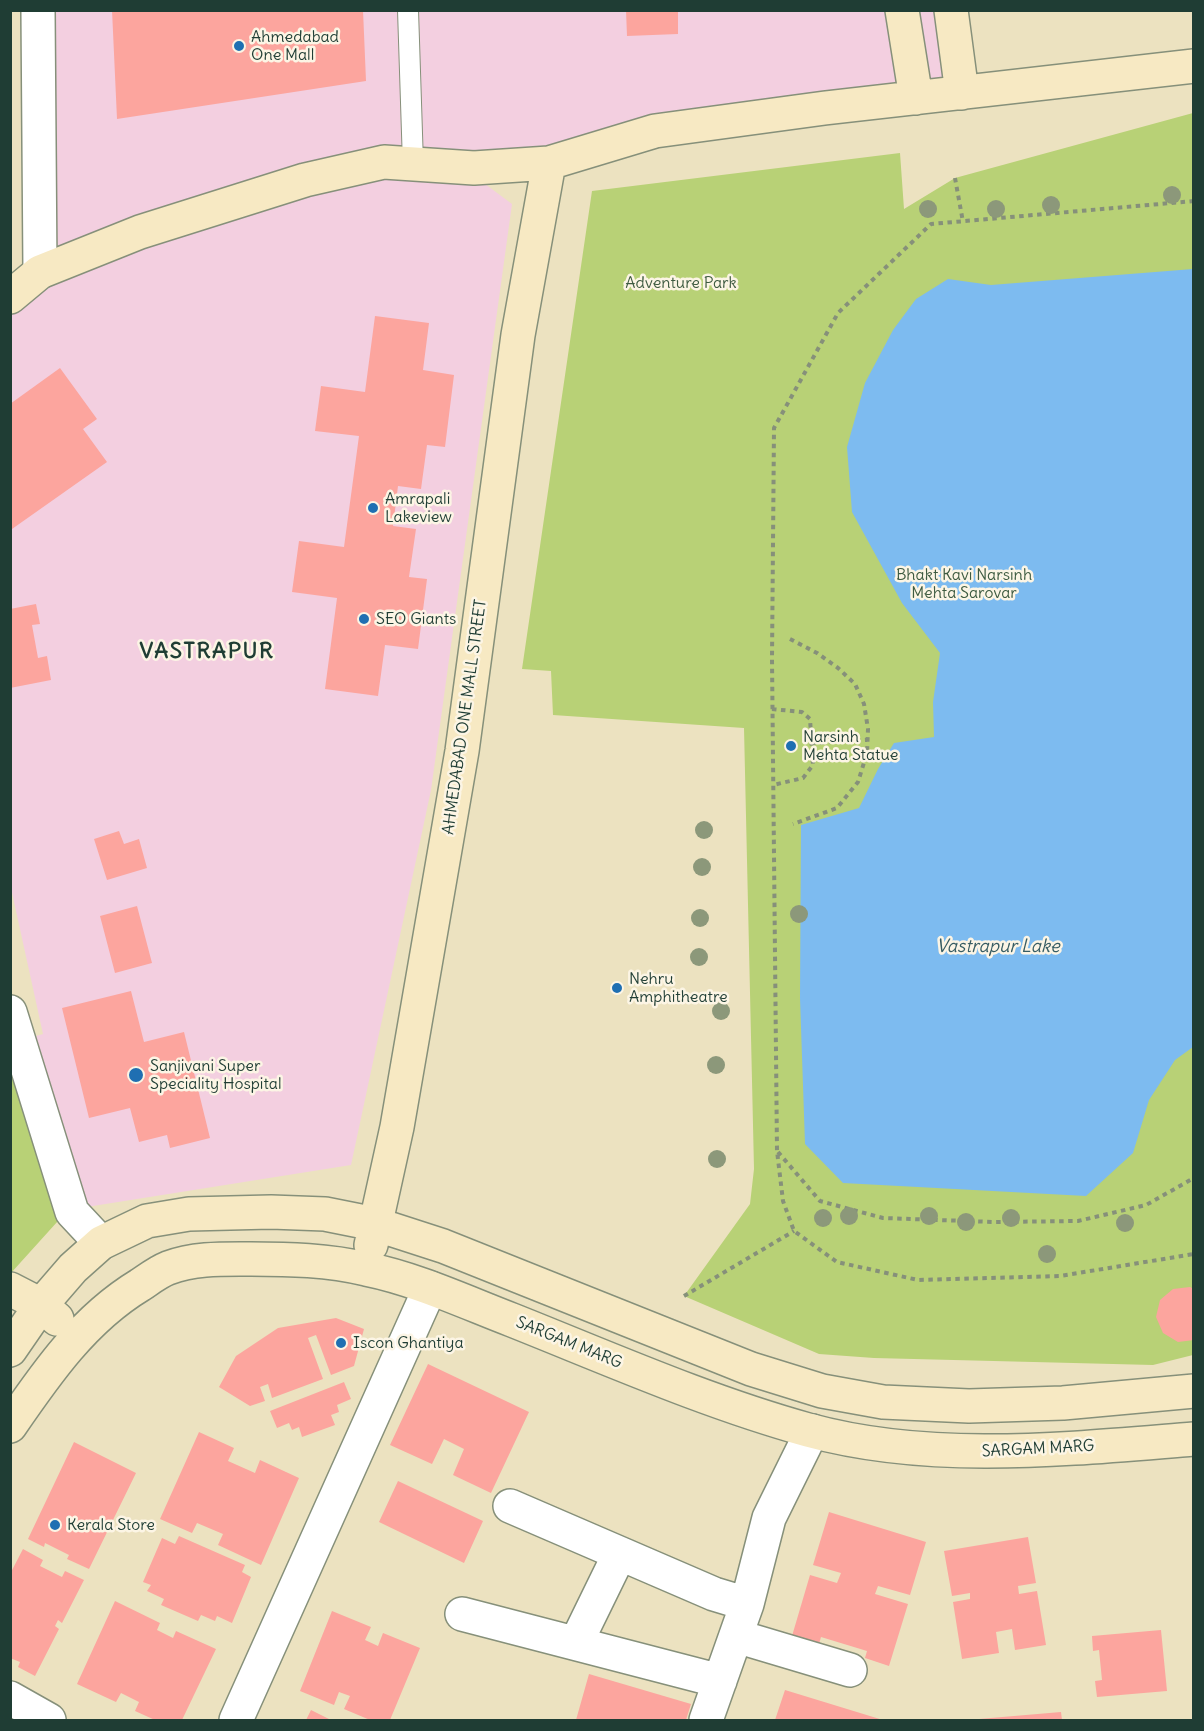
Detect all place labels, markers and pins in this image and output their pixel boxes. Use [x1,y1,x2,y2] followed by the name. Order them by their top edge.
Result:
[251,27,339,65] place label: Ahmedabad One Mall
[232,39,246,53] marker: Ahmedabad One Mall
[385,489,452,527] place label: Amrapali Lakeview
[366,501,380,515] marker: Amrapali Lakeview
[376,609,456,629] place label: SEO Giants
[357,612,371,626] marker: SEO Giants
[803,727,898,765] place label: Narsinh Mehta Statue
[784,739,798,753] marker: Narsinh Mehta Statue
[629,969,728,1007] place label: Nehru Amphitheatre
[610,981,624,995] marker: Nehru Amphitheatre
[150,1056,282,1094] place label: Sanjivani Super Speciality Hospital
[127,1066,145,1084] marker: Sanjivani Super Speciality Hospital
[353,1333,464,1353] place label: Iscon Ghantiya
[334,1336,348,1350] marker: Iscon Ghantiya
[67,1515,155,1535] place label: Kerala Store
[48,1518,62,1532] marker: Kerala Store

